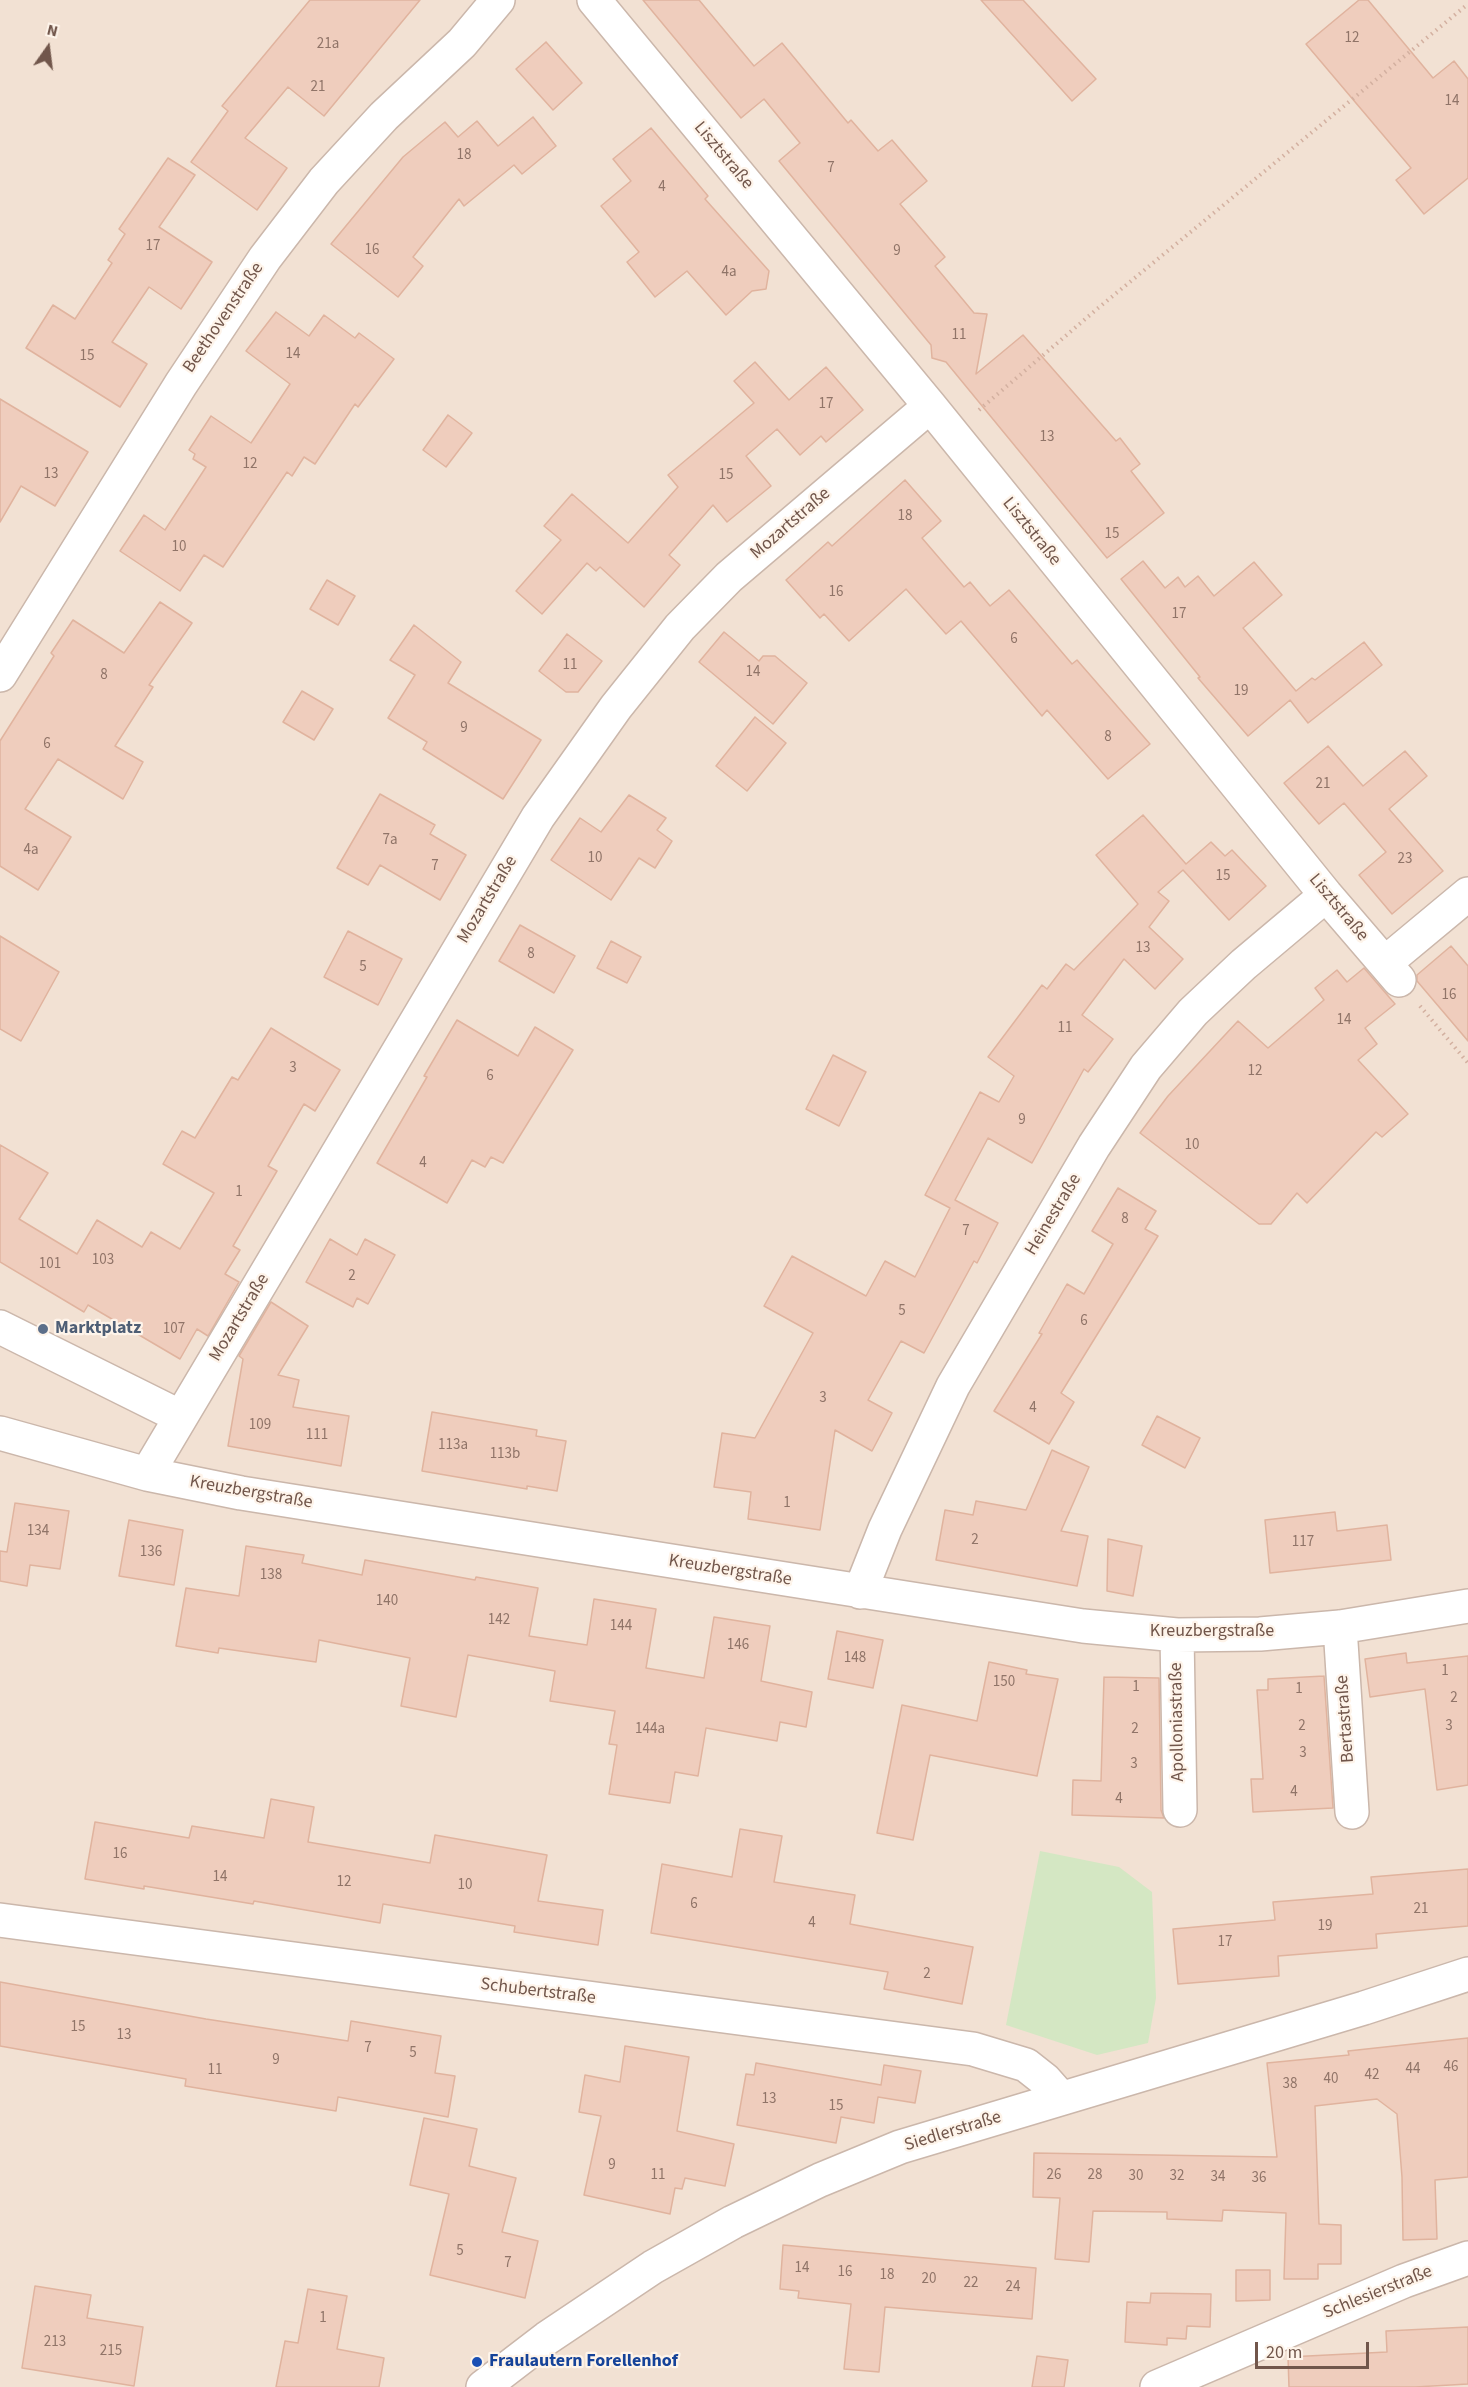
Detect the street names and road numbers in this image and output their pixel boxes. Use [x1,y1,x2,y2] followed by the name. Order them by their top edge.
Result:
[688,118,758,194] street label: Lisztstraße
[179,259,269,377] street label: Beethovenstraße
[747,483,835,565] street label: Mozartstraße
[997,493,1065,571] street label: Lisztstraße
[453,852,523,948] street label: Mozartstraße
[1303,870,1373,946] street label: Lisztstraße
[1021,1170,1087,1260] street label: Heinestraße
[205,1270,275,1366] street label: Mozartstraße
[188,1472,314,1514] street label: Kreuzbergstraße
[667,1551,793,1591] street label: Kreuzbergstraße
[1150,1621,1274,1643] street label: Kreuzbergstraße
[1166,1662,1190,1782] street label: Apolloniastraße
[1332,1674,1360,1764] street label: Bertastraße
[479,1974,597,2010] street label: Schubertstraße
[902,2107,1004,2157] street label: Siedlerstraße
[1320,2261,1436,2325] street label: Schlesierstraße

